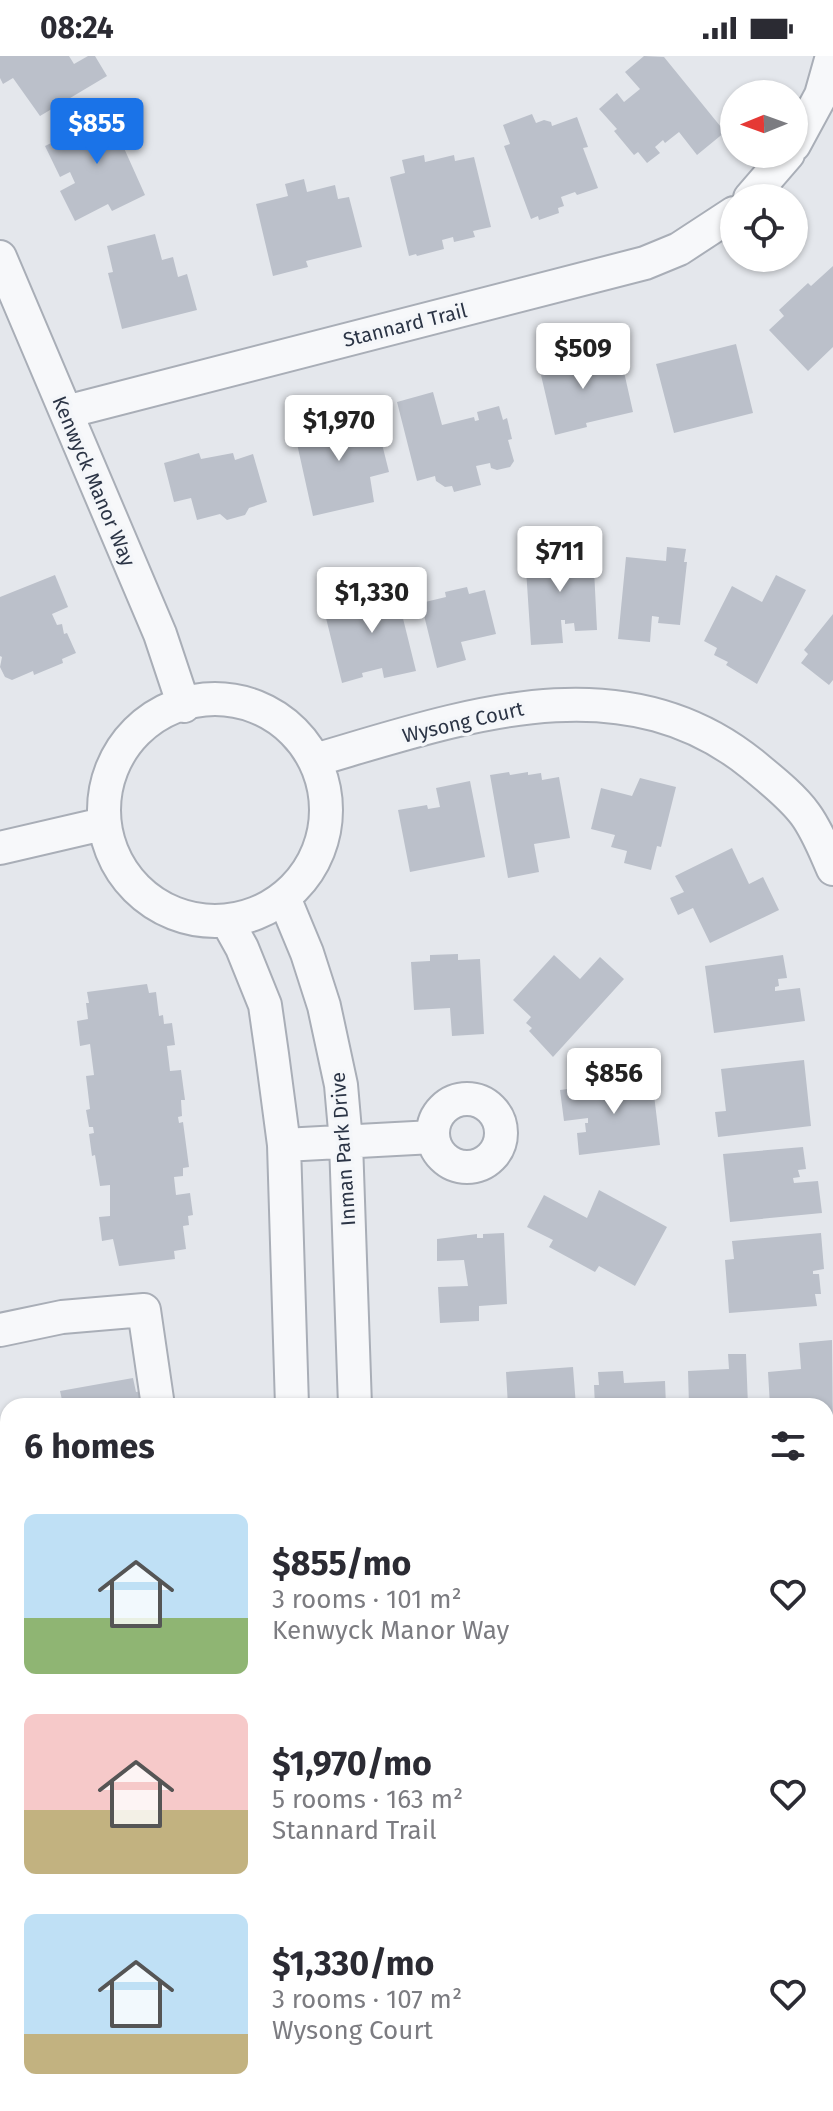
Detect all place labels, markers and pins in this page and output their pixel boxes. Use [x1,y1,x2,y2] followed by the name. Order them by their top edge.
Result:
[50,98,144,166] pin: $855
[536,323,630,391] pin: $509
[274,395,404,463] pin: $1,970
[513,526,607,594] pin: $711
[307,567,437,635] pin: $1,330
[567,1048,661,1116] pin: $856

